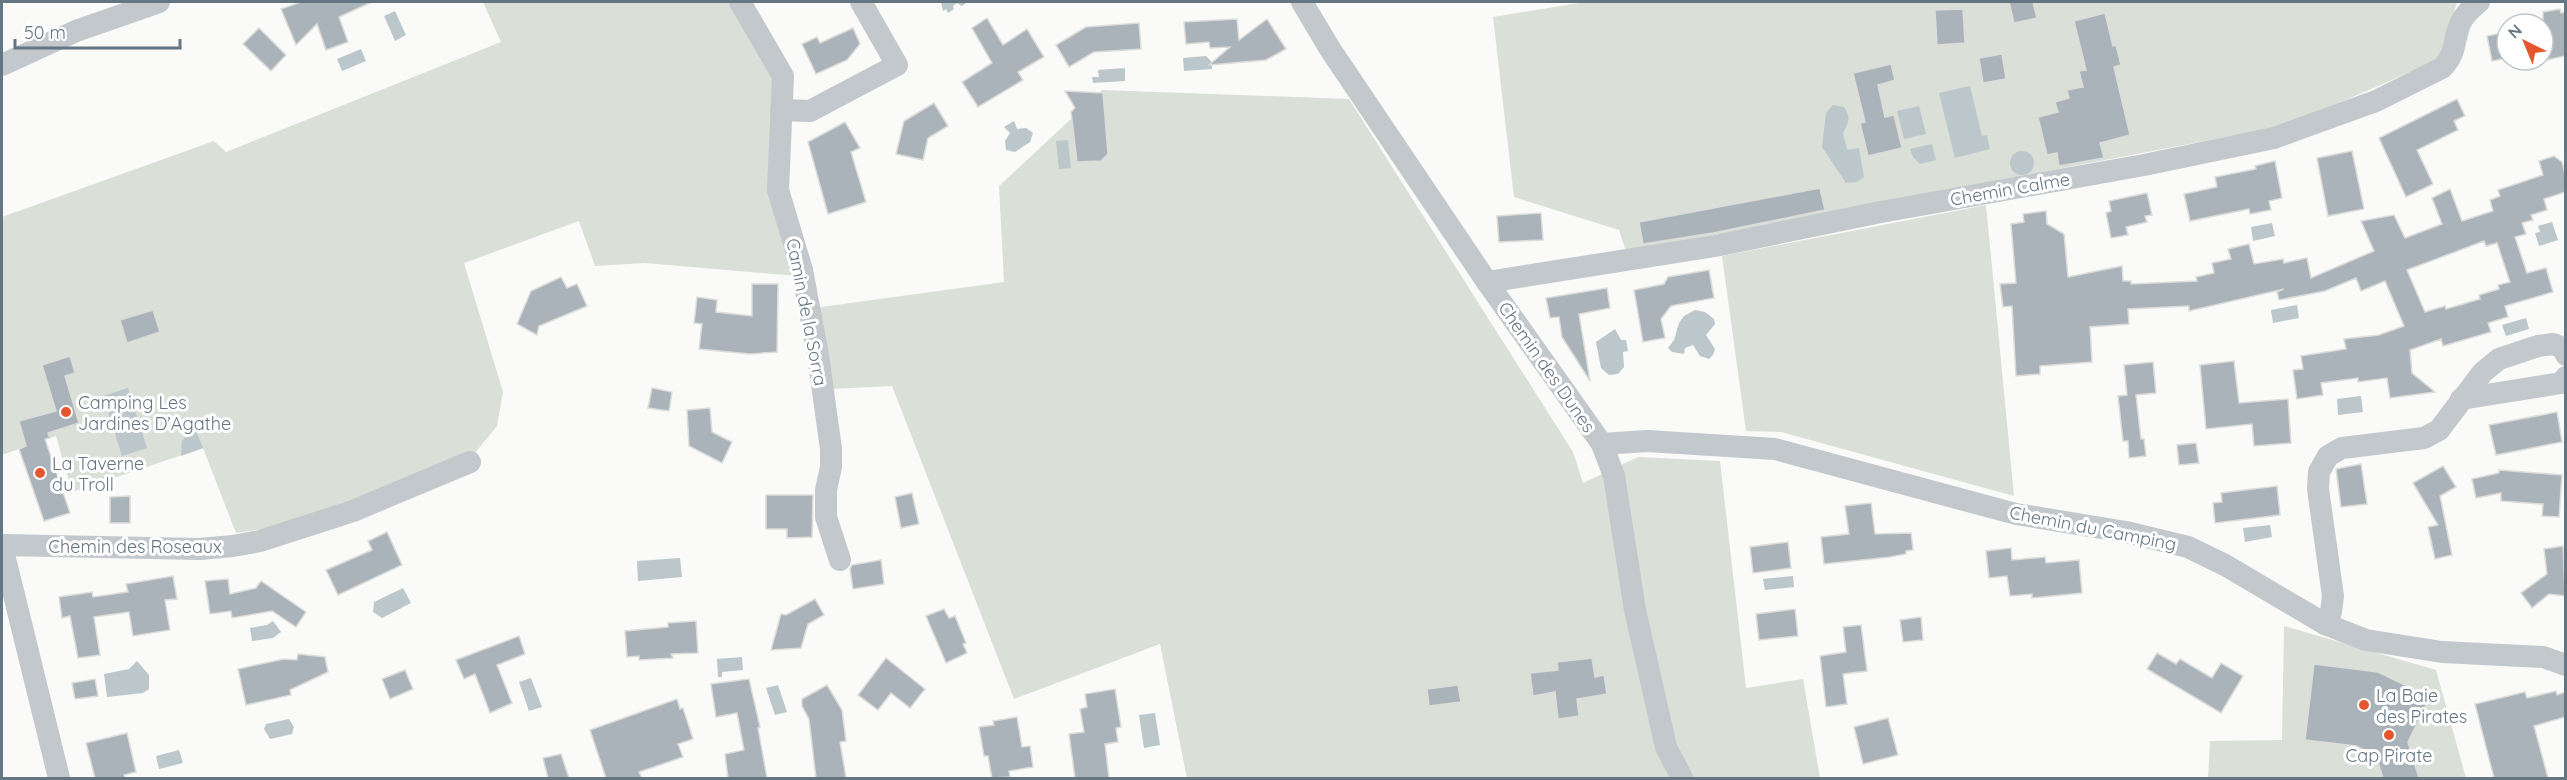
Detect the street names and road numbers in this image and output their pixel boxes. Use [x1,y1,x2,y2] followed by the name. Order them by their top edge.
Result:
[1948,167,2072,211] street label: Chemin Calme
[781,236,833,388] street label: Camin de la Sorra
[1493,297,1601,437] street label: Chemin des Dunes
[2008,501,2178,555] street label: Chemin du Camping
[48,535,222,558] street label: Chemin des Roseaux

